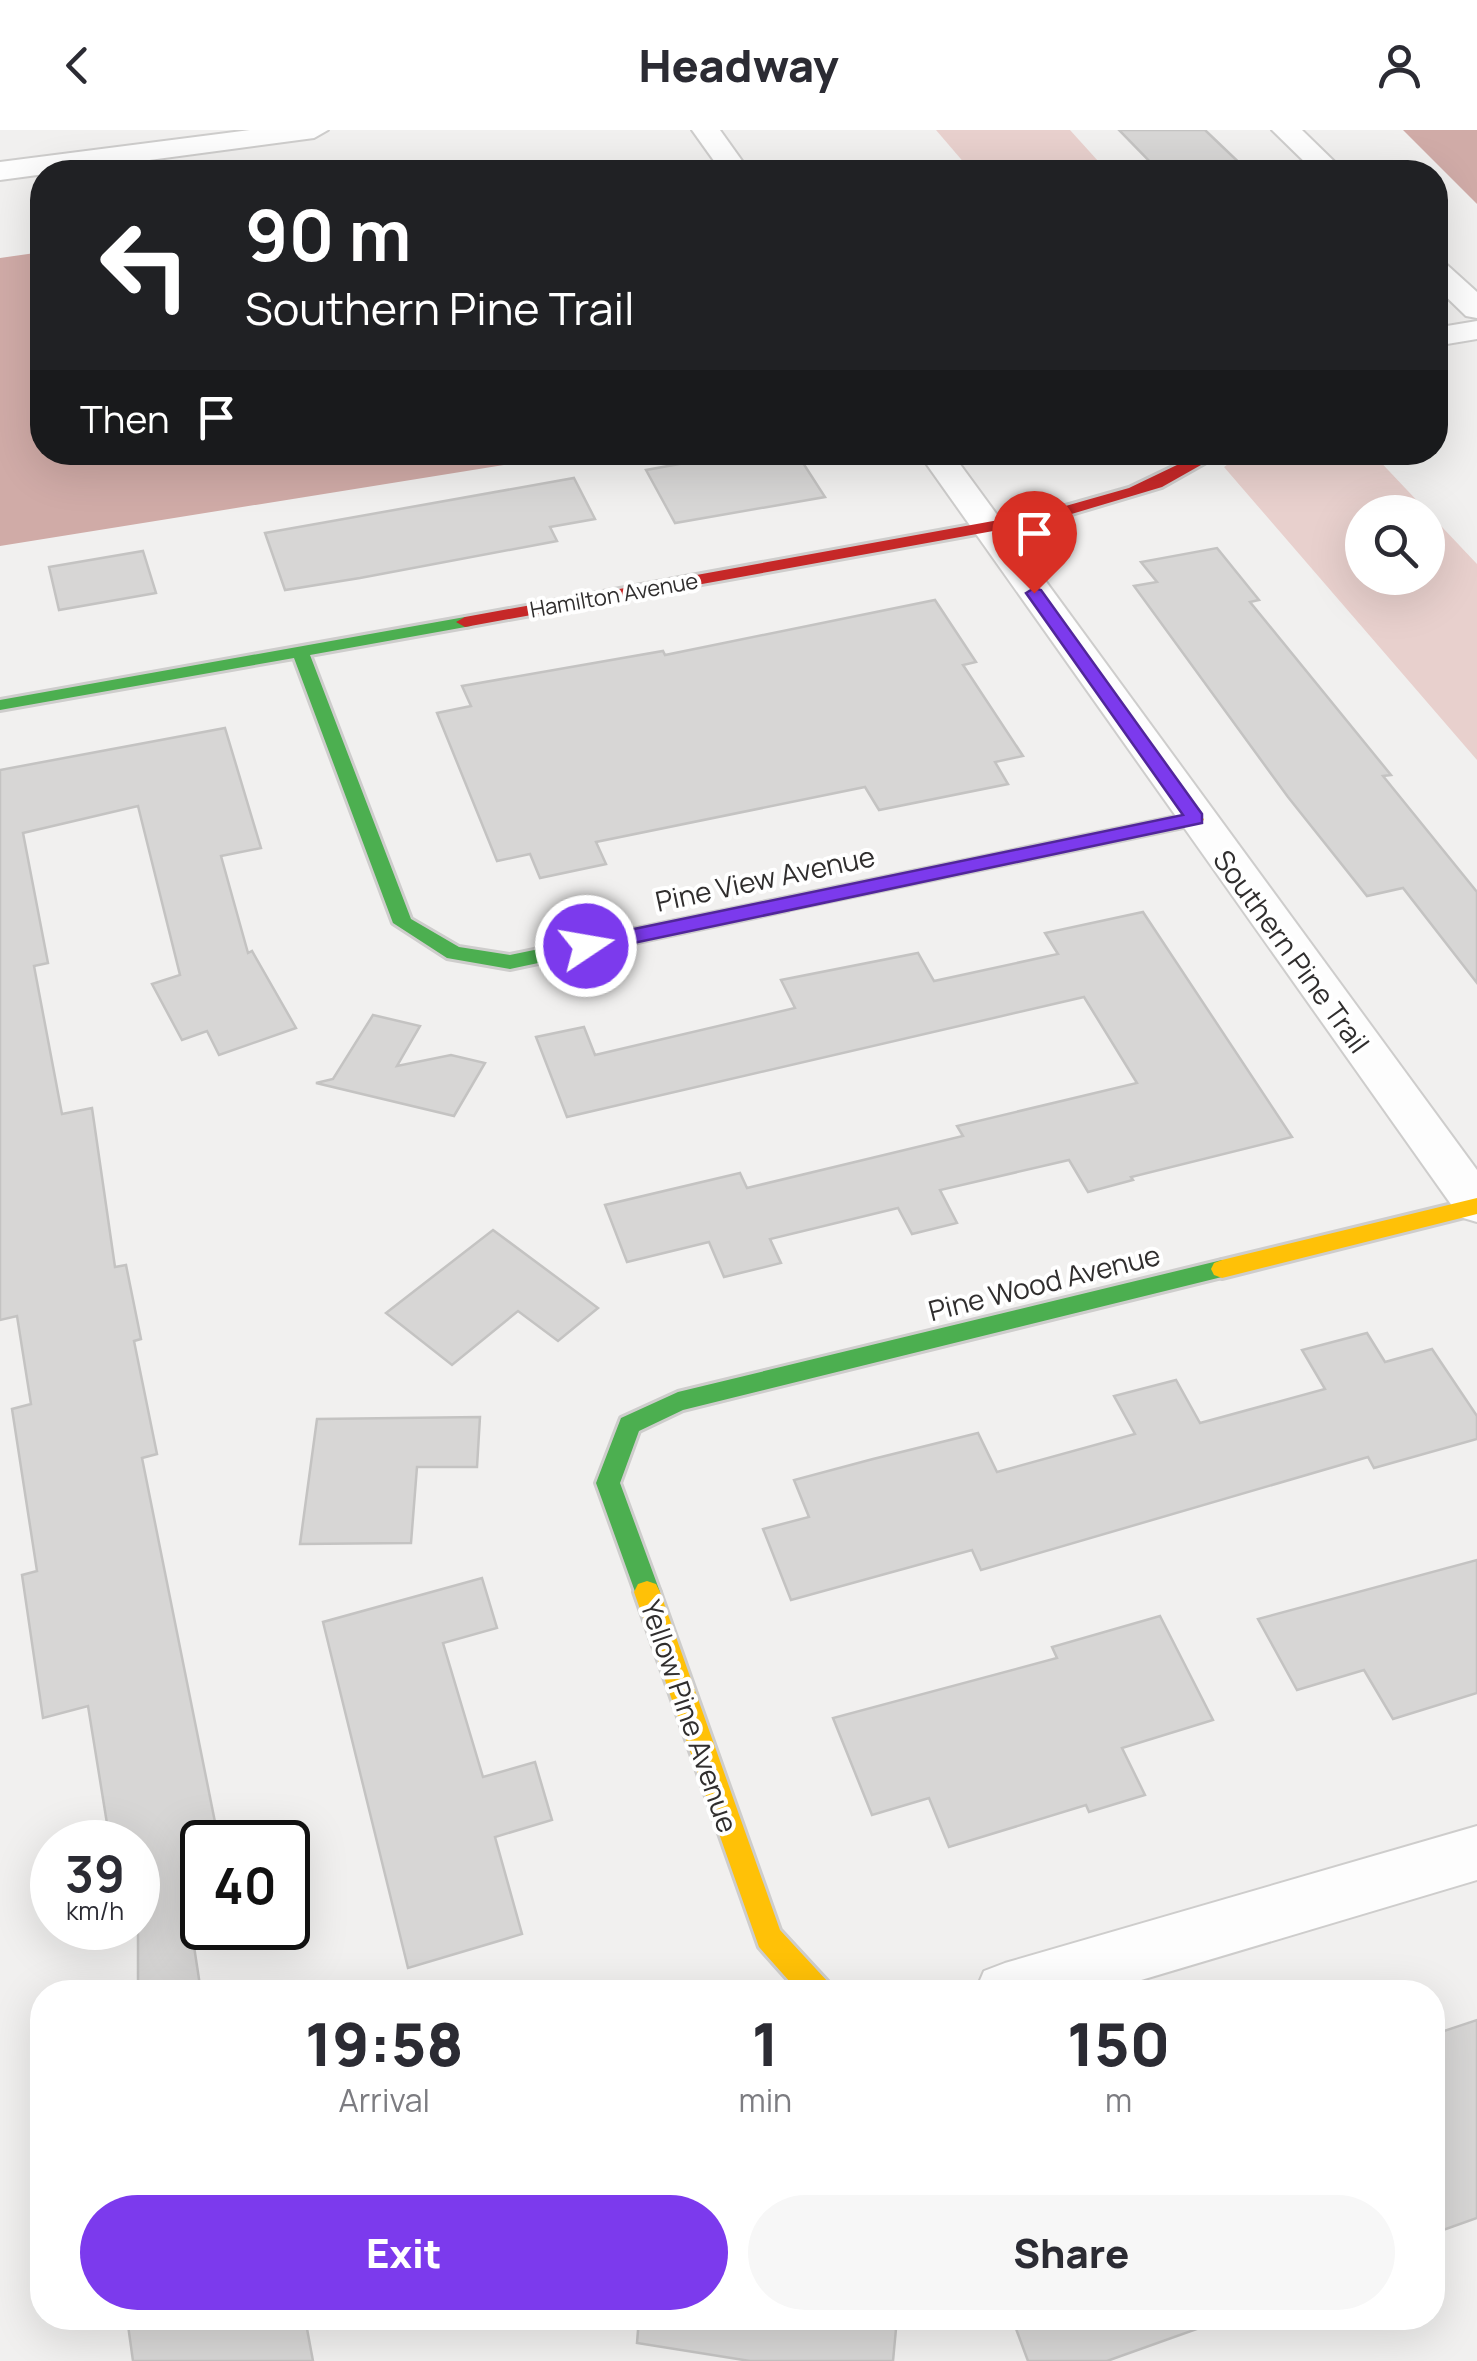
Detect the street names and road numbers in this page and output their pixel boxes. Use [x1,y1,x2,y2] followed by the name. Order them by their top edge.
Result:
[527,565,701,625] street label: Hamilton Avenue
[652,836,878,920] street label: Pine View Avenue
[1205,842,1379,1060] street label: Southern Pine Trail
[924,1235,1164,1329] street label: Pine Wood Avenue
[632,1595,748,1837] street label: Yellow Pine Avenue

